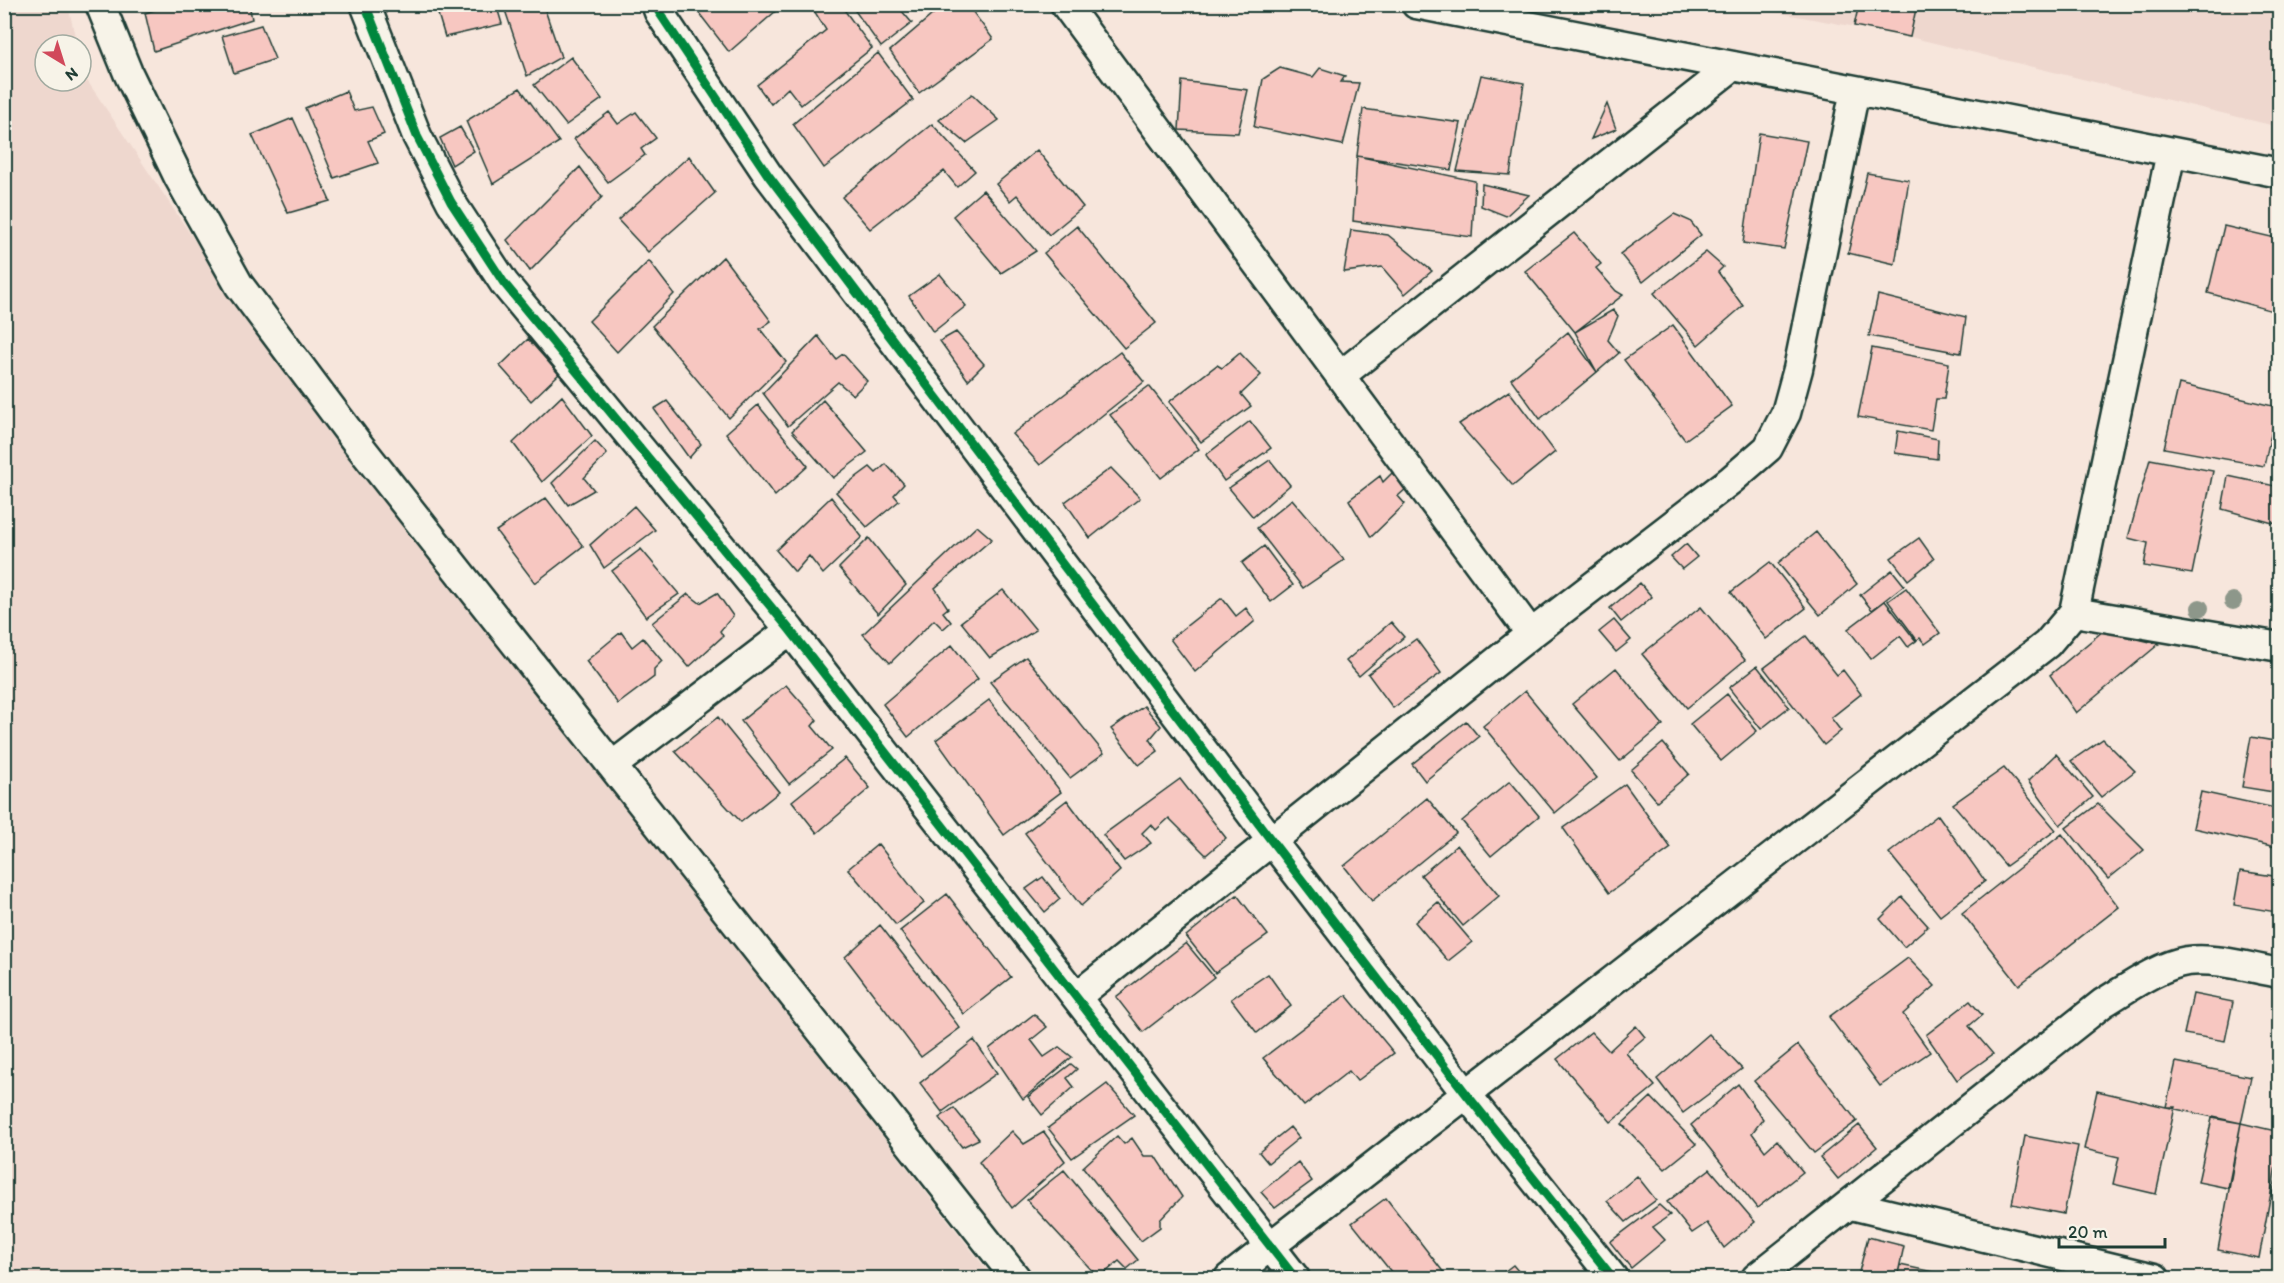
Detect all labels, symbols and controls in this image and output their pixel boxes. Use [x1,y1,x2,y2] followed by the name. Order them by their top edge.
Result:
[33,33,93,93] north arrow
[62,64,82,85] text: N
[2059,1211,2166,1249] scale bar
[2068,1221,2108,1243] text: 20 m

